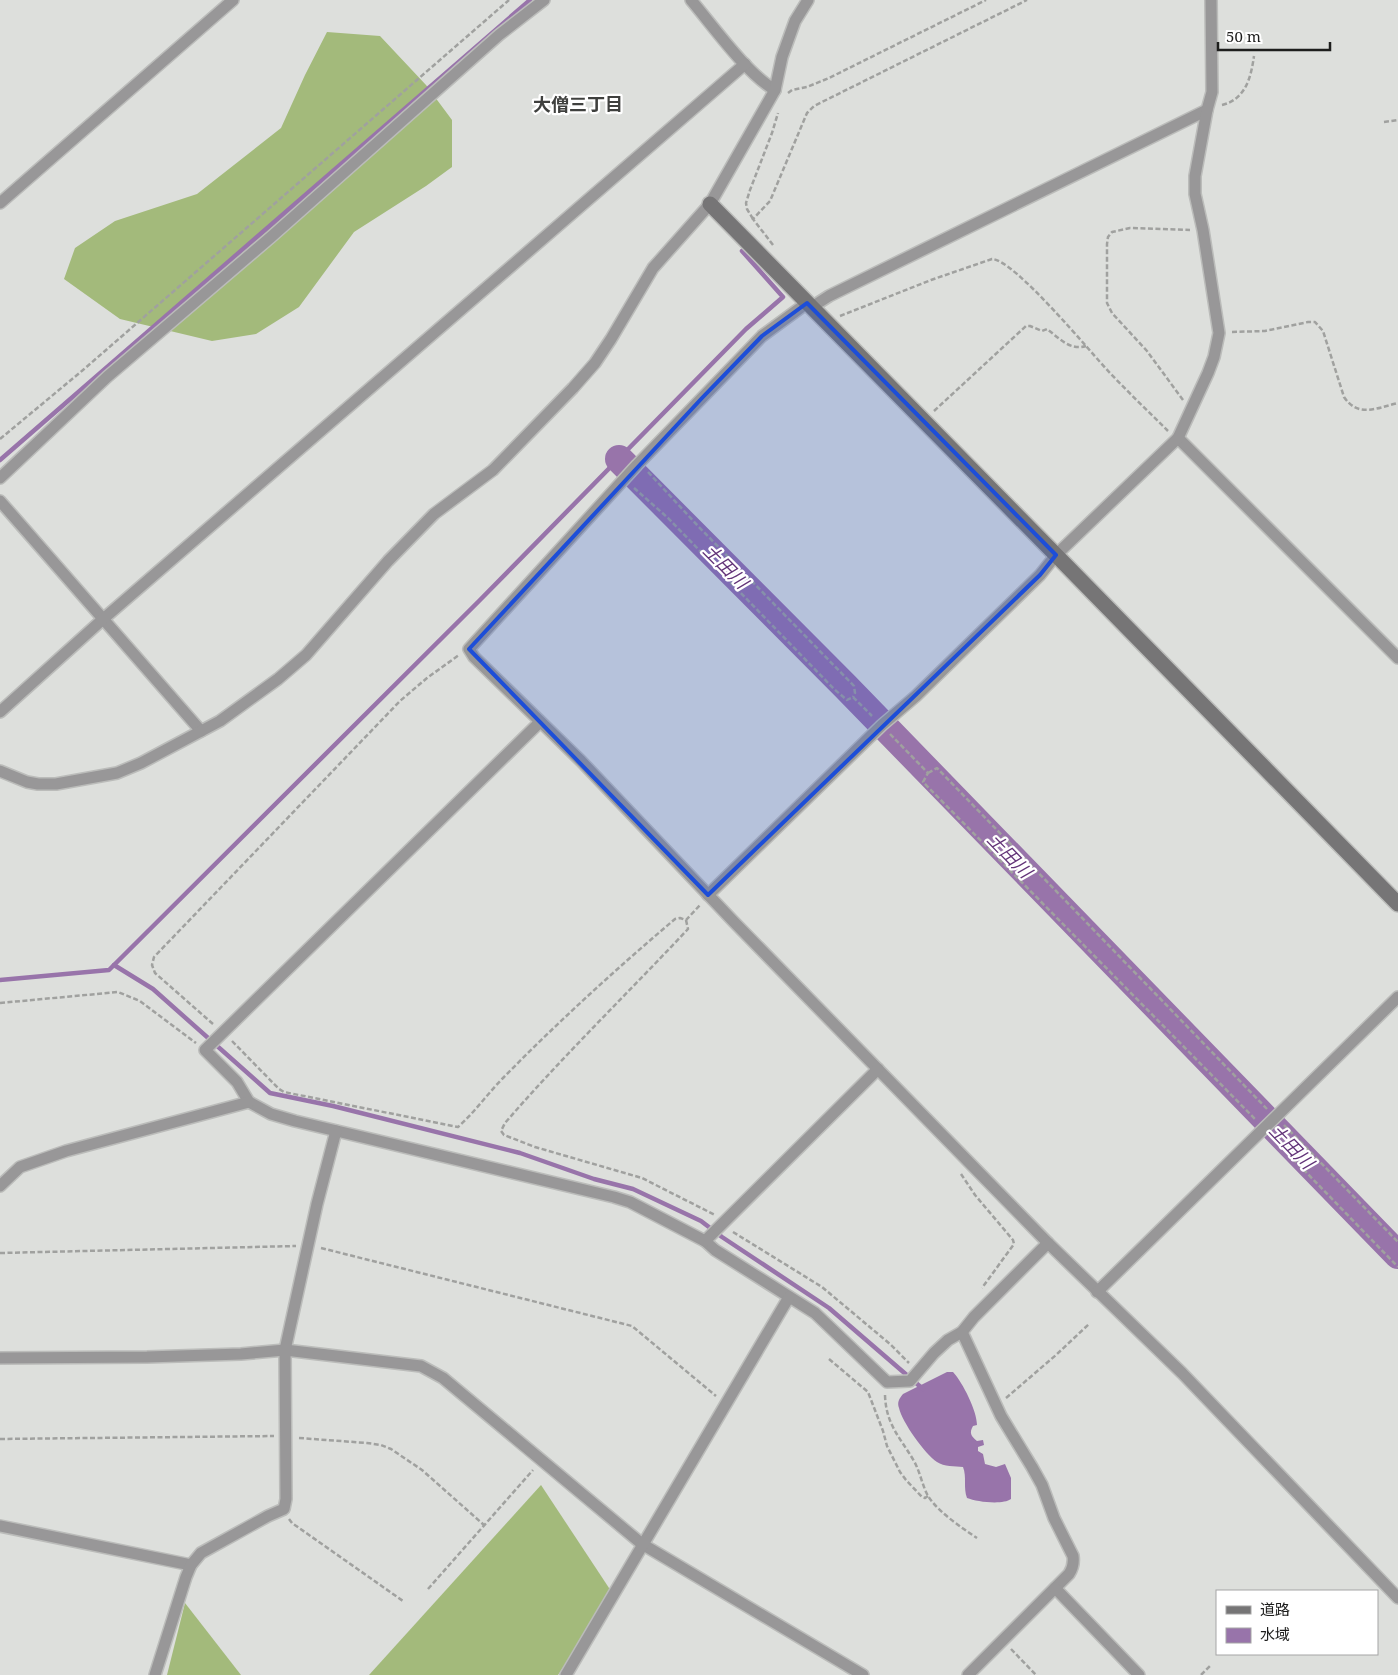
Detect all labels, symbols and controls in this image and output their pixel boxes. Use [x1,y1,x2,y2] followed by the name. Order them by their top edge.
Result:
[1218,20,1330,52] scale bar
[1226,26,1261,46] text: 50 m
[533,92,623,116] district label: 大僧三丁目
[698,538,755,595] water label: 土田川
[983,827,1039,884] water label: 土田川
[1265,1118,1321,1175] water label: 土田川
[1216,1590,1378,1655] legend
[1260,1599,1290,1619] text: 道路
[1260,1624,1290,1644] text: 水域

